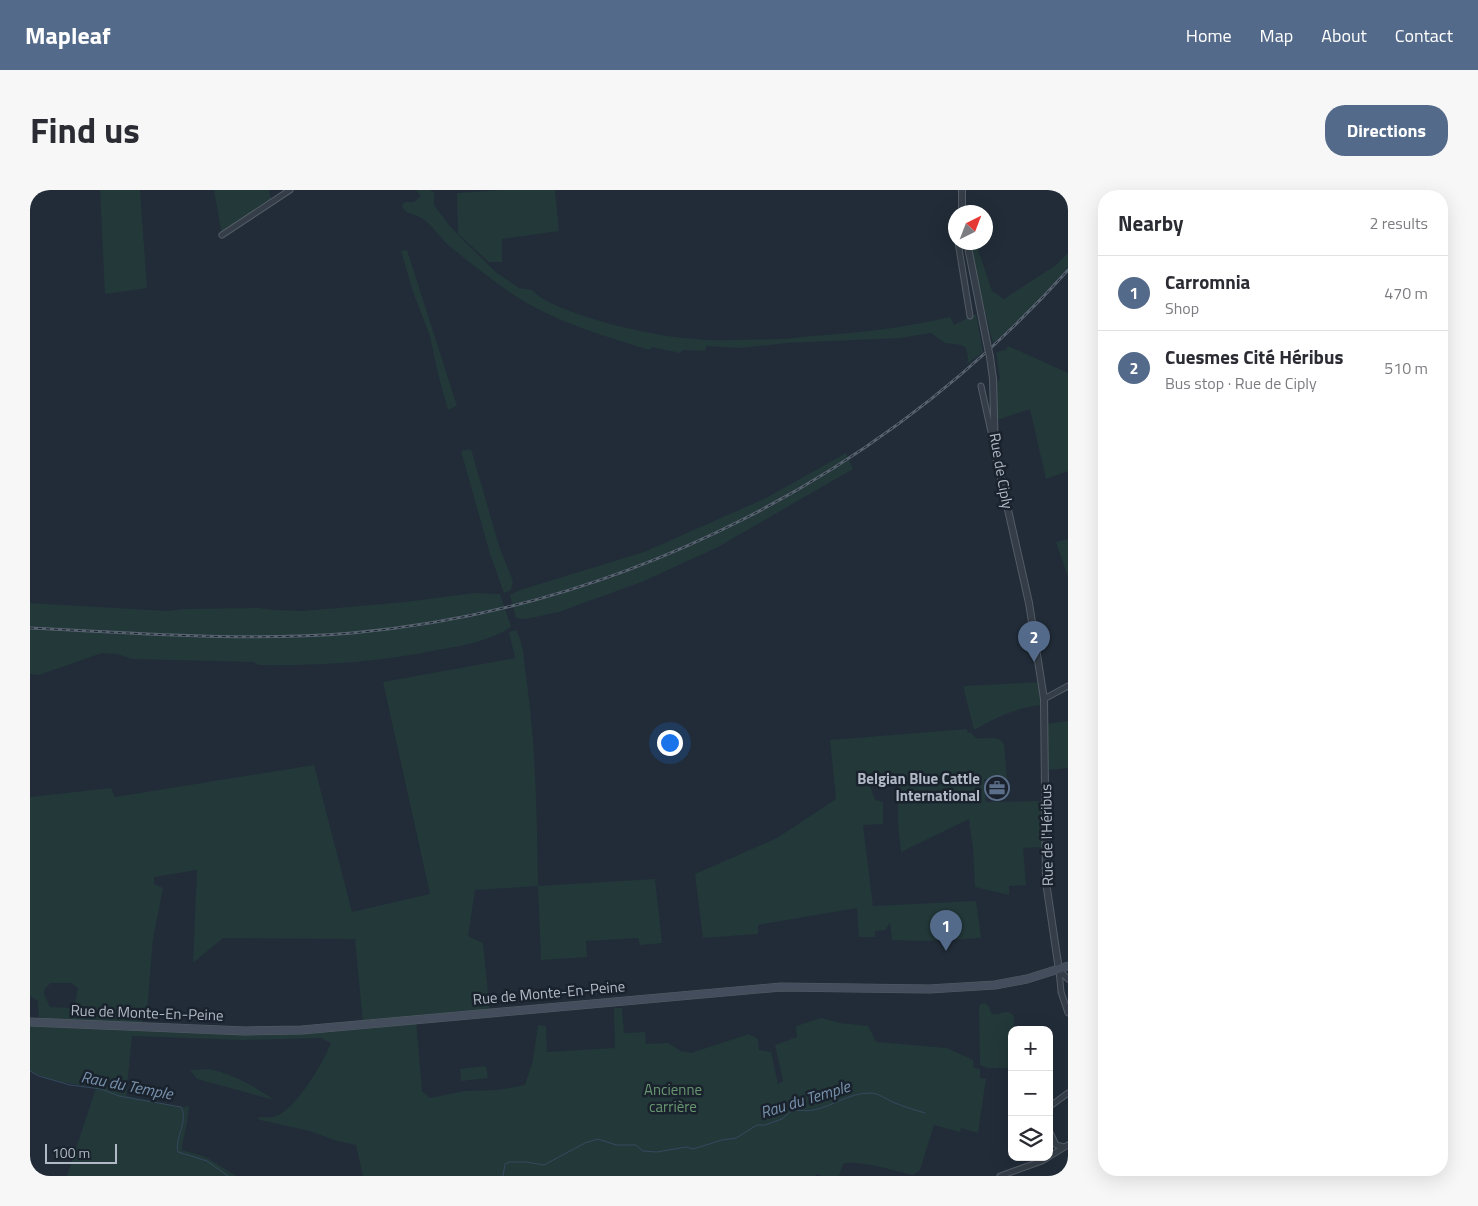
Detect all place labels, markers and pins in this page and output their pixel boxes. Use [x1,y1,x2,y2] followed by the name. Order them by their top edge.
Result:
[1018,621,1050,662] pin: 2
[857,767,980,807] place label: Belgian Blue Cattle International
[984,775,1010,801] office icon: Belgian Blue Cattle International
[930,910,962,951] pin: 1

